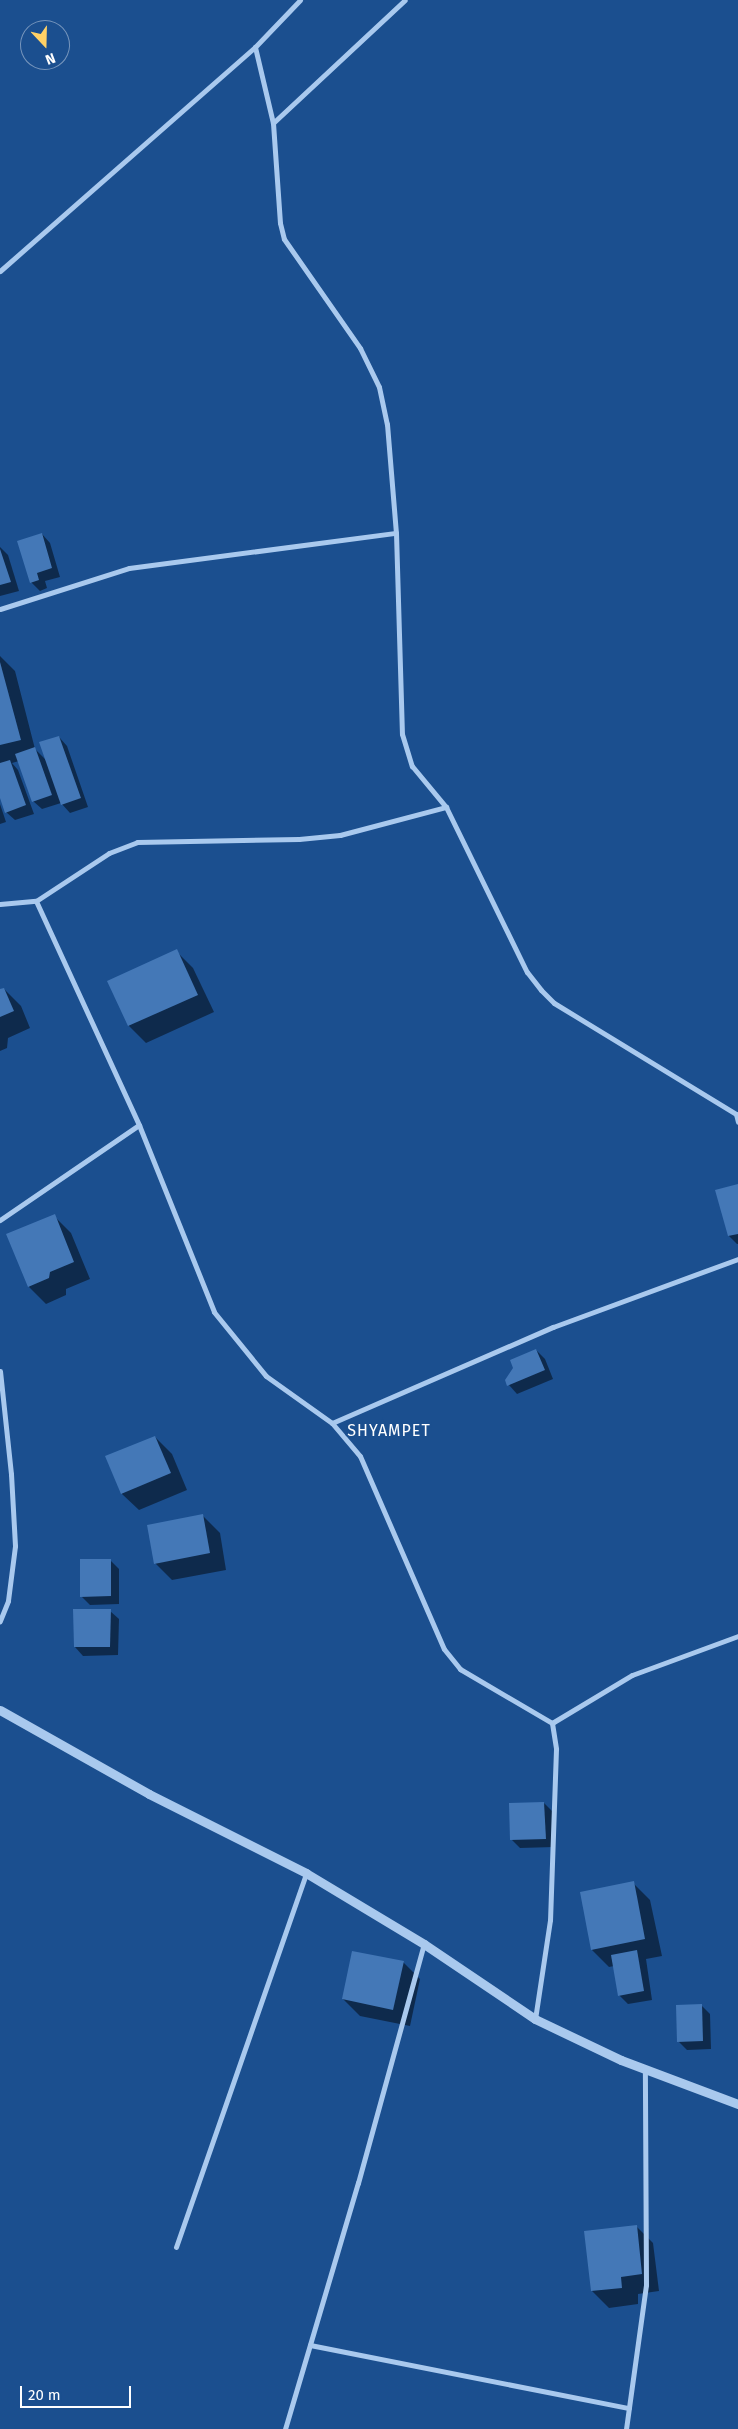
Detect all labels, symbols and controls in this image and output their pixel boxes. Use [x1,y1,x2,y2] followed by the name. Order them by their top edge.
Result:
[20,20,70,70] north arrow
[43,49,58,68] text: N
[346,1421,432,1441] district label: SHYAMPET
[22,2376,134,2408] scale bar
[28,2386,61,2404] text: 20 m

